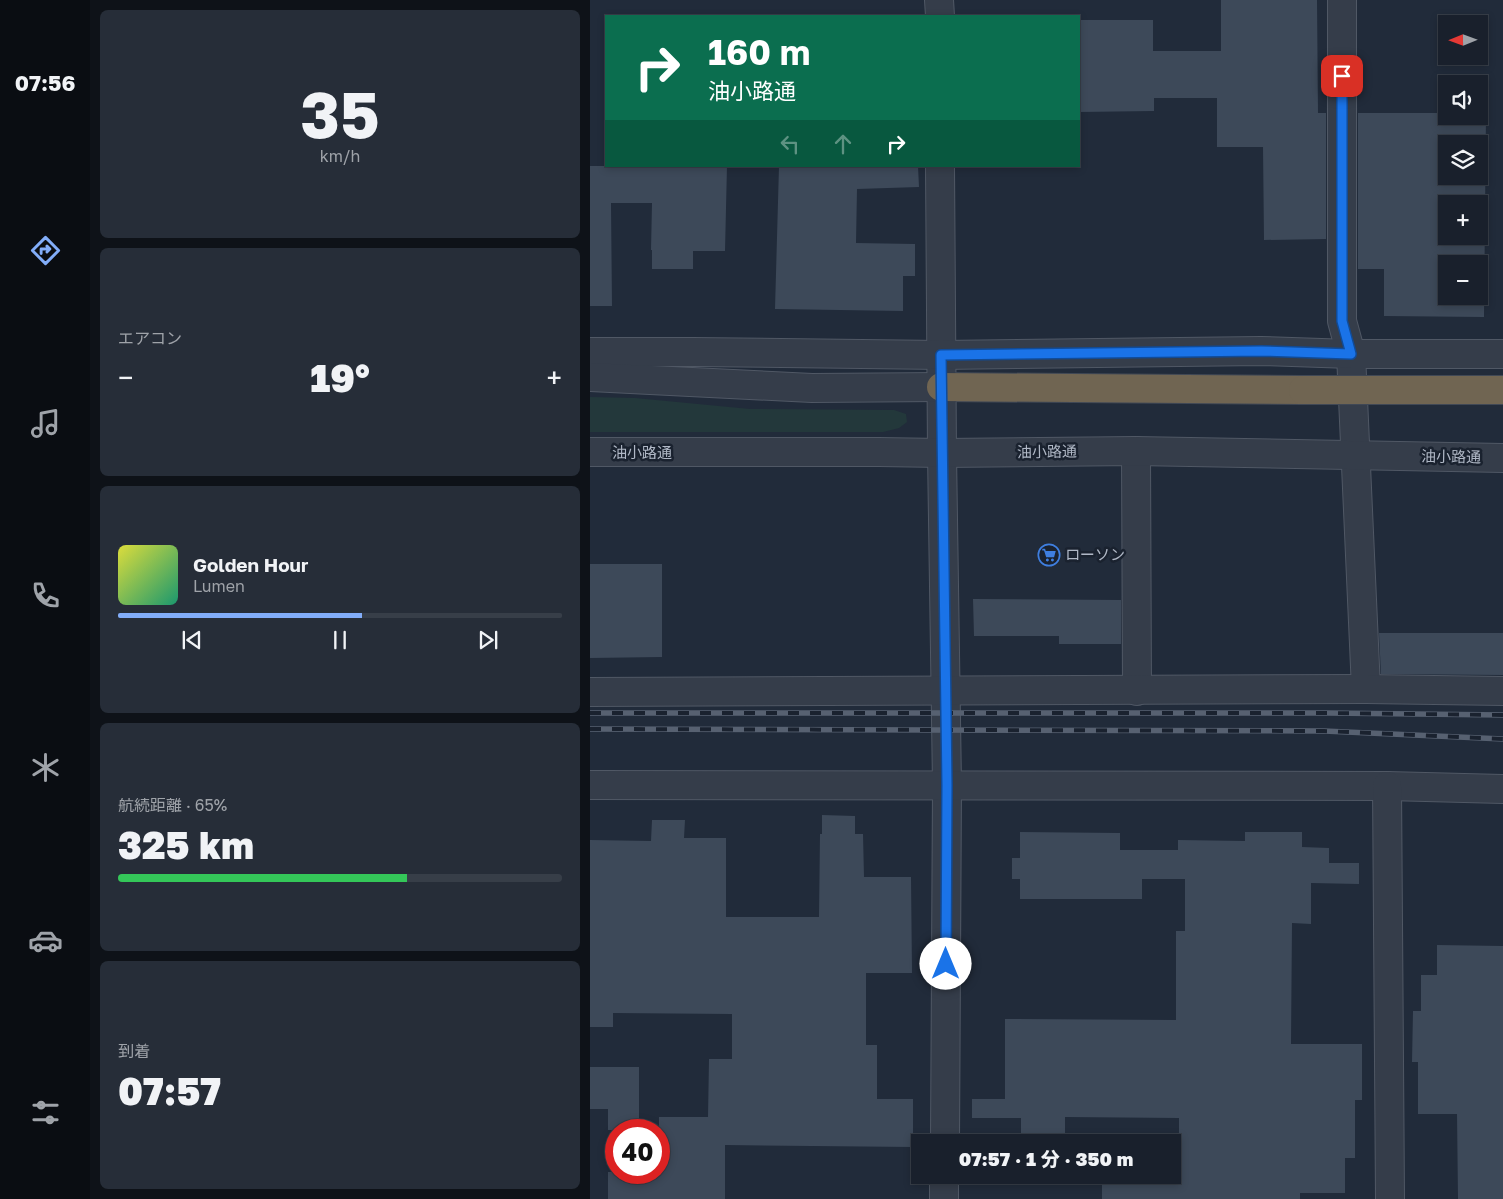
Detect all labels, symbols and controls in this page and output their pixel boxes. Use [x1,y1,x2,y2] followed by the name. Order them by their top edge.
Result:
[1438,15,1488,65] north arrow
[1438,15,1488,305] map controls
[708,31,810,73] text: 160 m
[625,35,690,100] icon: right
[1321,55,1363,97] pin
[1328,62,1356,90] icon: arrive
[15,69,75,96] text: 07:56
[300,74,380,152] text: 35
[1438,75,1488,125] button: sound
[708,77,796,104] text: 油小路通
[776,130,804,158] icon: left
[829,130,857,158] icon: ahead
[882,130,910,158] icon: right
[1438,135,1488,185] button: layers
[320,146,360,166] text: km/h
[1438,195,1488,245] button: +
[28,233,63,268] icon: directions
[1438,255,1488,305] button: −
[118,328,182,348] text: エアコン
[310,355,370,400] text: 19°
[118,361,133,394] text: −
[547,361,562,394] text: +
[28,406,63,441] icon: music
[1017,441,1077,461] street label: 油小路通
[612,443,672,461] street label: 油小路通
[1421,446,1481,466] street label: 油小路通
[1037,543,1061,567] supermarket icon: ローソン
[1065,545,1125,563] place label: ローソン
[193,553,308,576] text: Golden Hour
[193,576,245,596] text: Lumen
[28,578,63,613] icon: phone
[178,626,206,654] icon: previous
[326,626,354,654] icon: pause
[474,626,502,654] icon: next
[28,750,63,785] icon: climate
[118,795,227,815] text: 航続距離 · 65%
[118,822,254,867] text: 325 km
[28,923,63,958] icon: car
[919,937,971,989] position arrow
[118,1041,150,1061] text: 到着
[118,1068,221,1113] text: 07:57
[28,1095,63,1130] icon: filters
[605,1119,670,1184] speed limit sign: 40
[959,1147,1133,1170] text: 07:57 · 1 分 · 350 m

